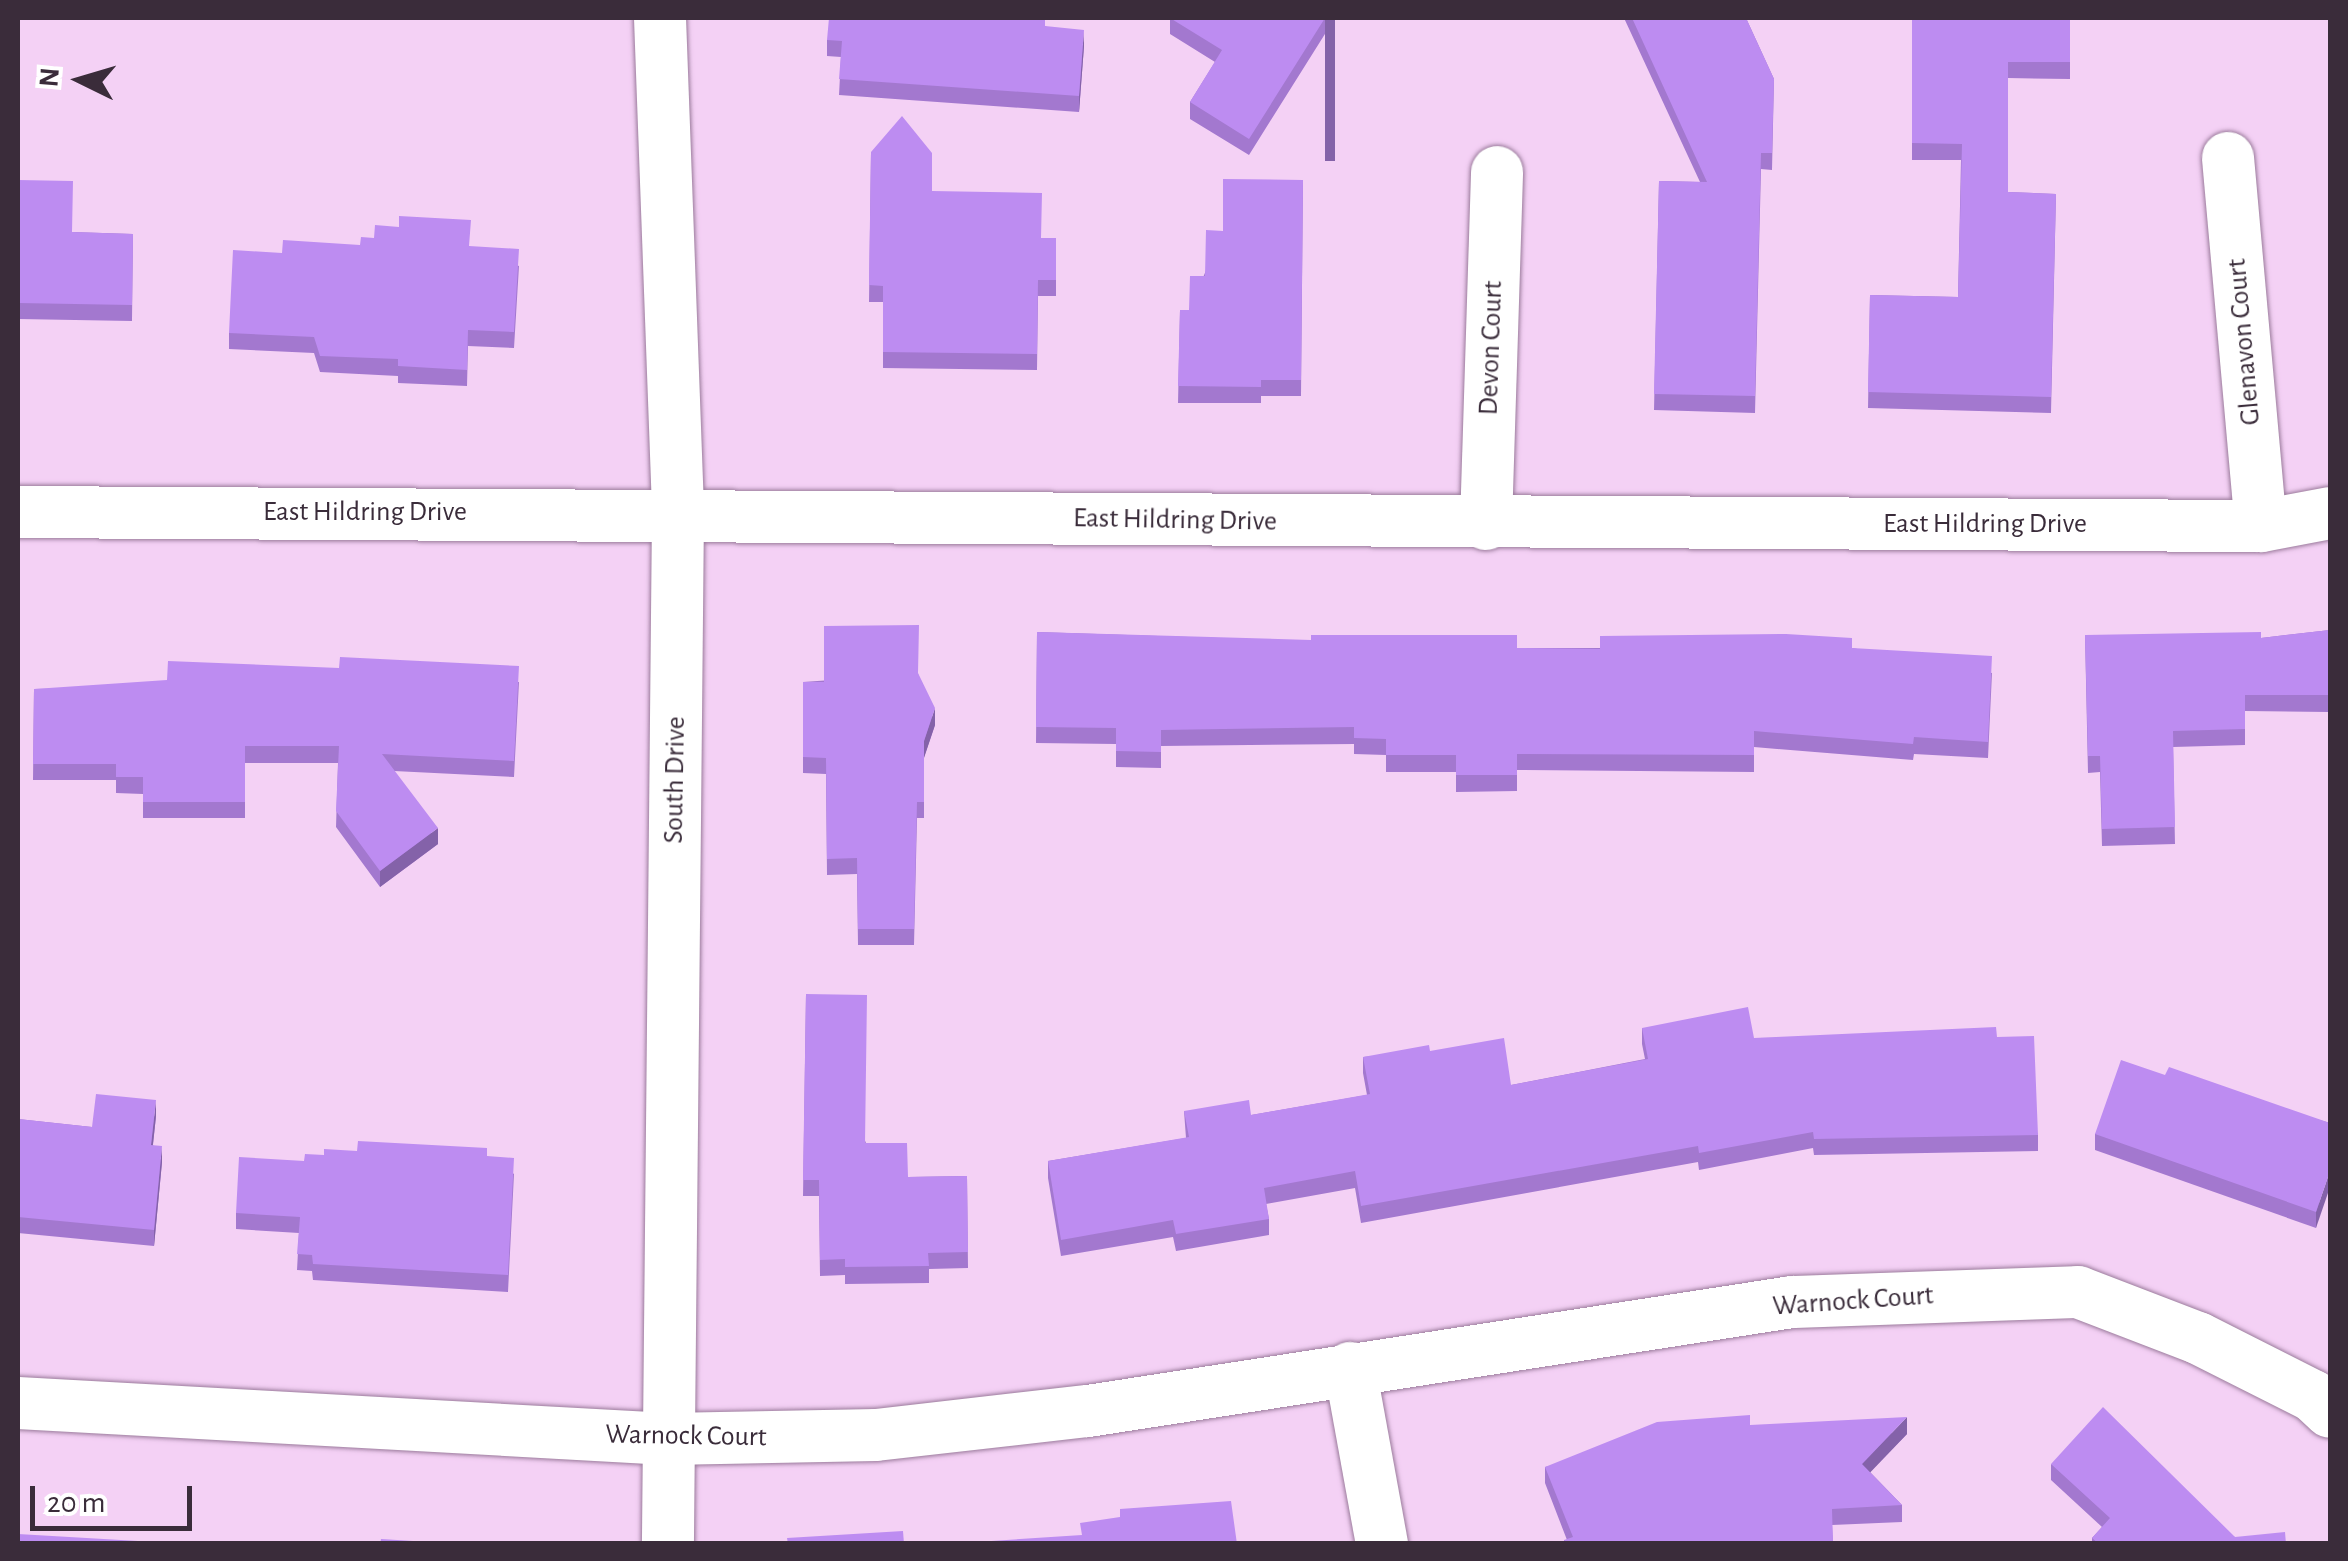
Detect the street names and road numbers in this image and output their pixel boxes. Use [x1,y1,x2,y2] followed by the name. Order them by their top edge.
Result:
[2220,257,2268,427] street label: Glenavon Court
[1472,280,1510,416] street label: Devon Court
[263,495,467,529] street label: East Hildring Drive
[1073,501,1277,539] street label: East Hildring Drive
[1883,507,2087,541] street label: East Hildring Drive
[657,716,693,844] street label: South Drive
[1771,1279,1935,1323] street label: Warnock Court
[605,1418,767,1454] street label: Warnock Court

